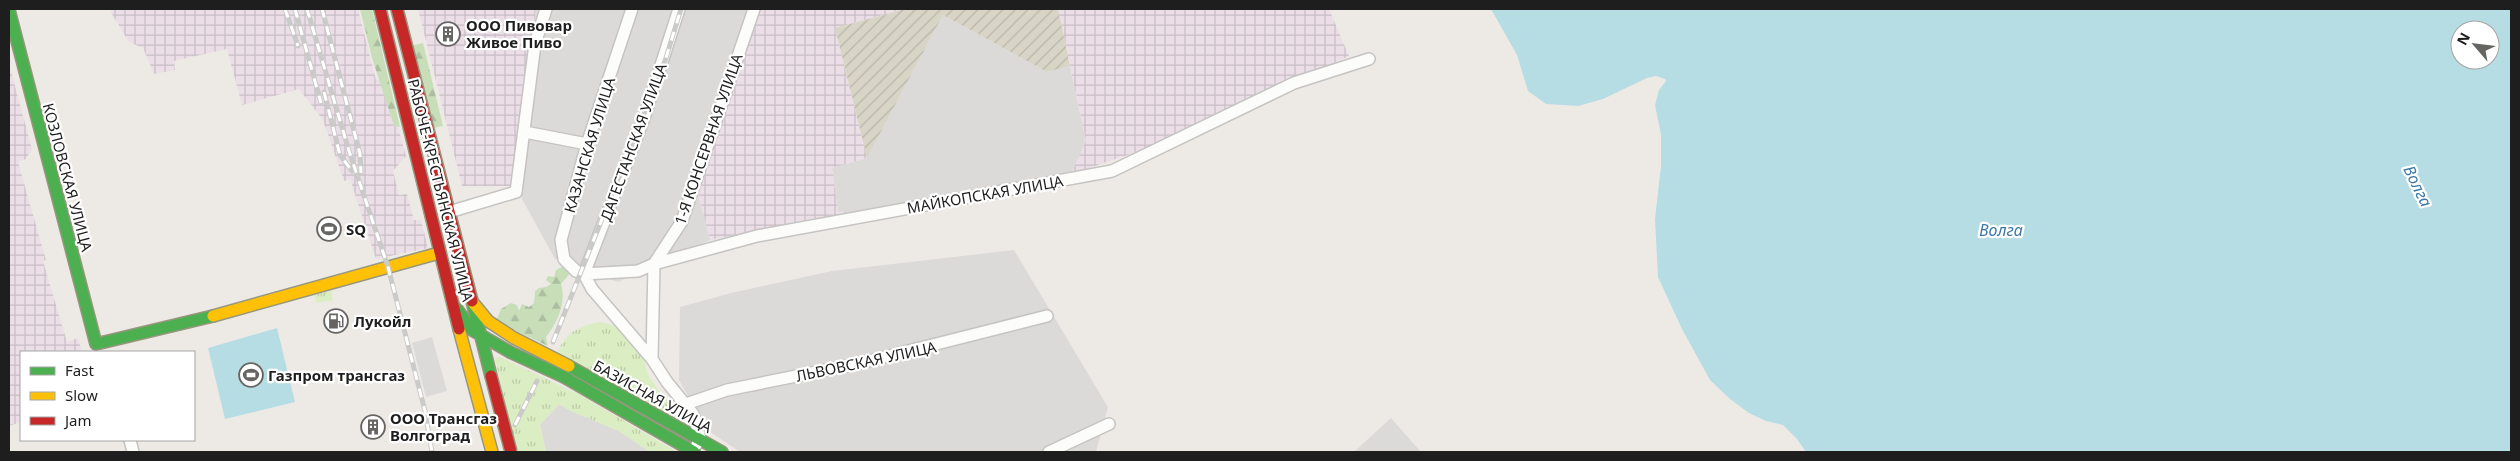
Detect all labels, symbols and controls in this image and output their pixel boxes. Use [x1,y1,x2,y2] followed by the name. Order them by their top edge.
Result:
[466,15,572,52] place label: ООО Пивовар Живое Пиво
[2450,20,2500,70] north arrow
[435,21,461,47] building icon: ООО Пивовар Живое Пиво
[2452,29,2474,48] text: N
[669,50,747,227] street label: 1-Я КОНСЕРВНАЯ УЛИЦА
[595,60,671,224] street label: ДАГЕСТАНСКАЯ УЛИЦА
[559,74,619,215] street label: КАЗАНСКАЯ УЛИЦА
[404,77,478,304] street label: РАБОЧЕ-КРЕСТЬЯНСКАЯ УЛИЦА
[39,101,98,254] street label: КОЗЛОВСКАЯ УЛИЦА
[2399,162,2437,210] water label: Волга
[905,170,1065,218] street label: МАЙКОПСКАЯ УЛИЦА
[316,216,342,242] sports icon: SQ
[346,219,366,239] place label: SQ
[1979,219,2023,241] water label: Волга
[323,308,349,334] fuel station icon: Лукойл
[354,311,411,331] place label: Лукойл
[794,336,938,386] street label: ЛЬВОВСКАЯ УЛИЦА
[20,351,195,441] legend
[590,355,716,437] street label: БАЗИСНАЯ УЛИЦА
[65,360,94,380] text: Fast
[238,362,264,388] sports icon: Газпром трансгаз
[268,365,405,385] place label: Газпром трансгаз
[65,385,98,405] text: Slow
[390,408,497,445] place label: ООО Трансгаз Волгоград
[63,410,92,430] text: Jam
[360,414,386,440] building icon: ООО Трансгаз Волгоград

